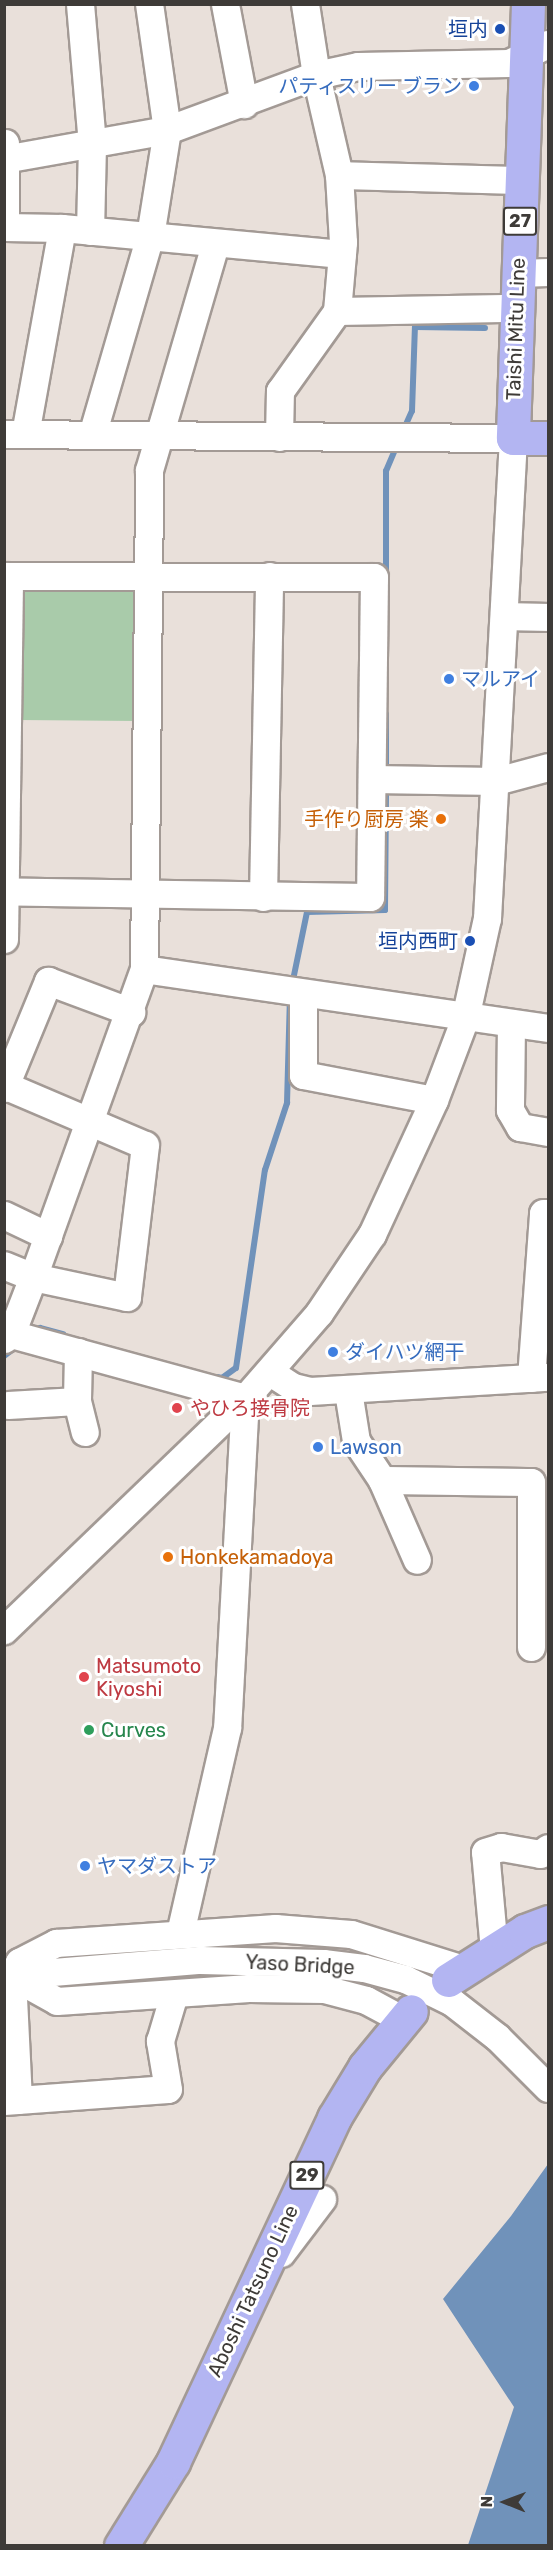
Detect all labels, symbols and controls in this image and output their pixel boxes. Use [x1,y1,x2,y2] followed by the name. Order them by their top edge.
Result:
[448,17,488,41] place label: 垣内
[493,22,507,36] marker: 垣内
[277,74,462,98] place label: パティスリー ブラン
[467,79,481,93] marker: パティスリー ブラン
[502,206,538,236] road number: 27
[502,257,530,401] street label: Taishi Mitu Line
[461,667,541,691] place label: マルアイ
[442,672,456,686] marker: マルアイ
[304,807,429,831] place label: 手作り厨房 楽
[434,812,448,826] marker: 手作り厨房 楽
[378,929,458,953] place label: 垣内西町
[463,934,477,948] marker: 垣内西町
[345,1340,465,1364] place label: ダイハツ網干
[326,1345,340,1359] marker: ダイハツ網干
[190,1396,310,1420] place label: やひろ接骨院
[168,1399,186,1417] marker: やひろ接骨院
[330,1435,402,1459] place label: Lawson
[311,1440,325,1454] marker: Lawson
[180,1545,334,1569] place label: Honkekamadoya
[161,1550,175,1564] marker: Honkekamadoya
[96,1654,201,1701] place label: Matsumoto Kiyoshi
[77,1670,91,1684] marker: Matsumoto Kiyoshi
[101,1718,166,1742] place label: Curves
[82,1723,96,1737] marker: Curves
[97,1854,217,1878] place label: ヤマダストア
[78,1859,92,1873] marker: ヤマダストア
[245,1950,355,1980] street label: Yaso Bridge
[289,2160,325,2190] road number: 29
[202,2201,304,2381] street label: Aboshi Tatsuno Line
[475,2472,535,2532] north arrow
[477,2496,496,2508] text: N

